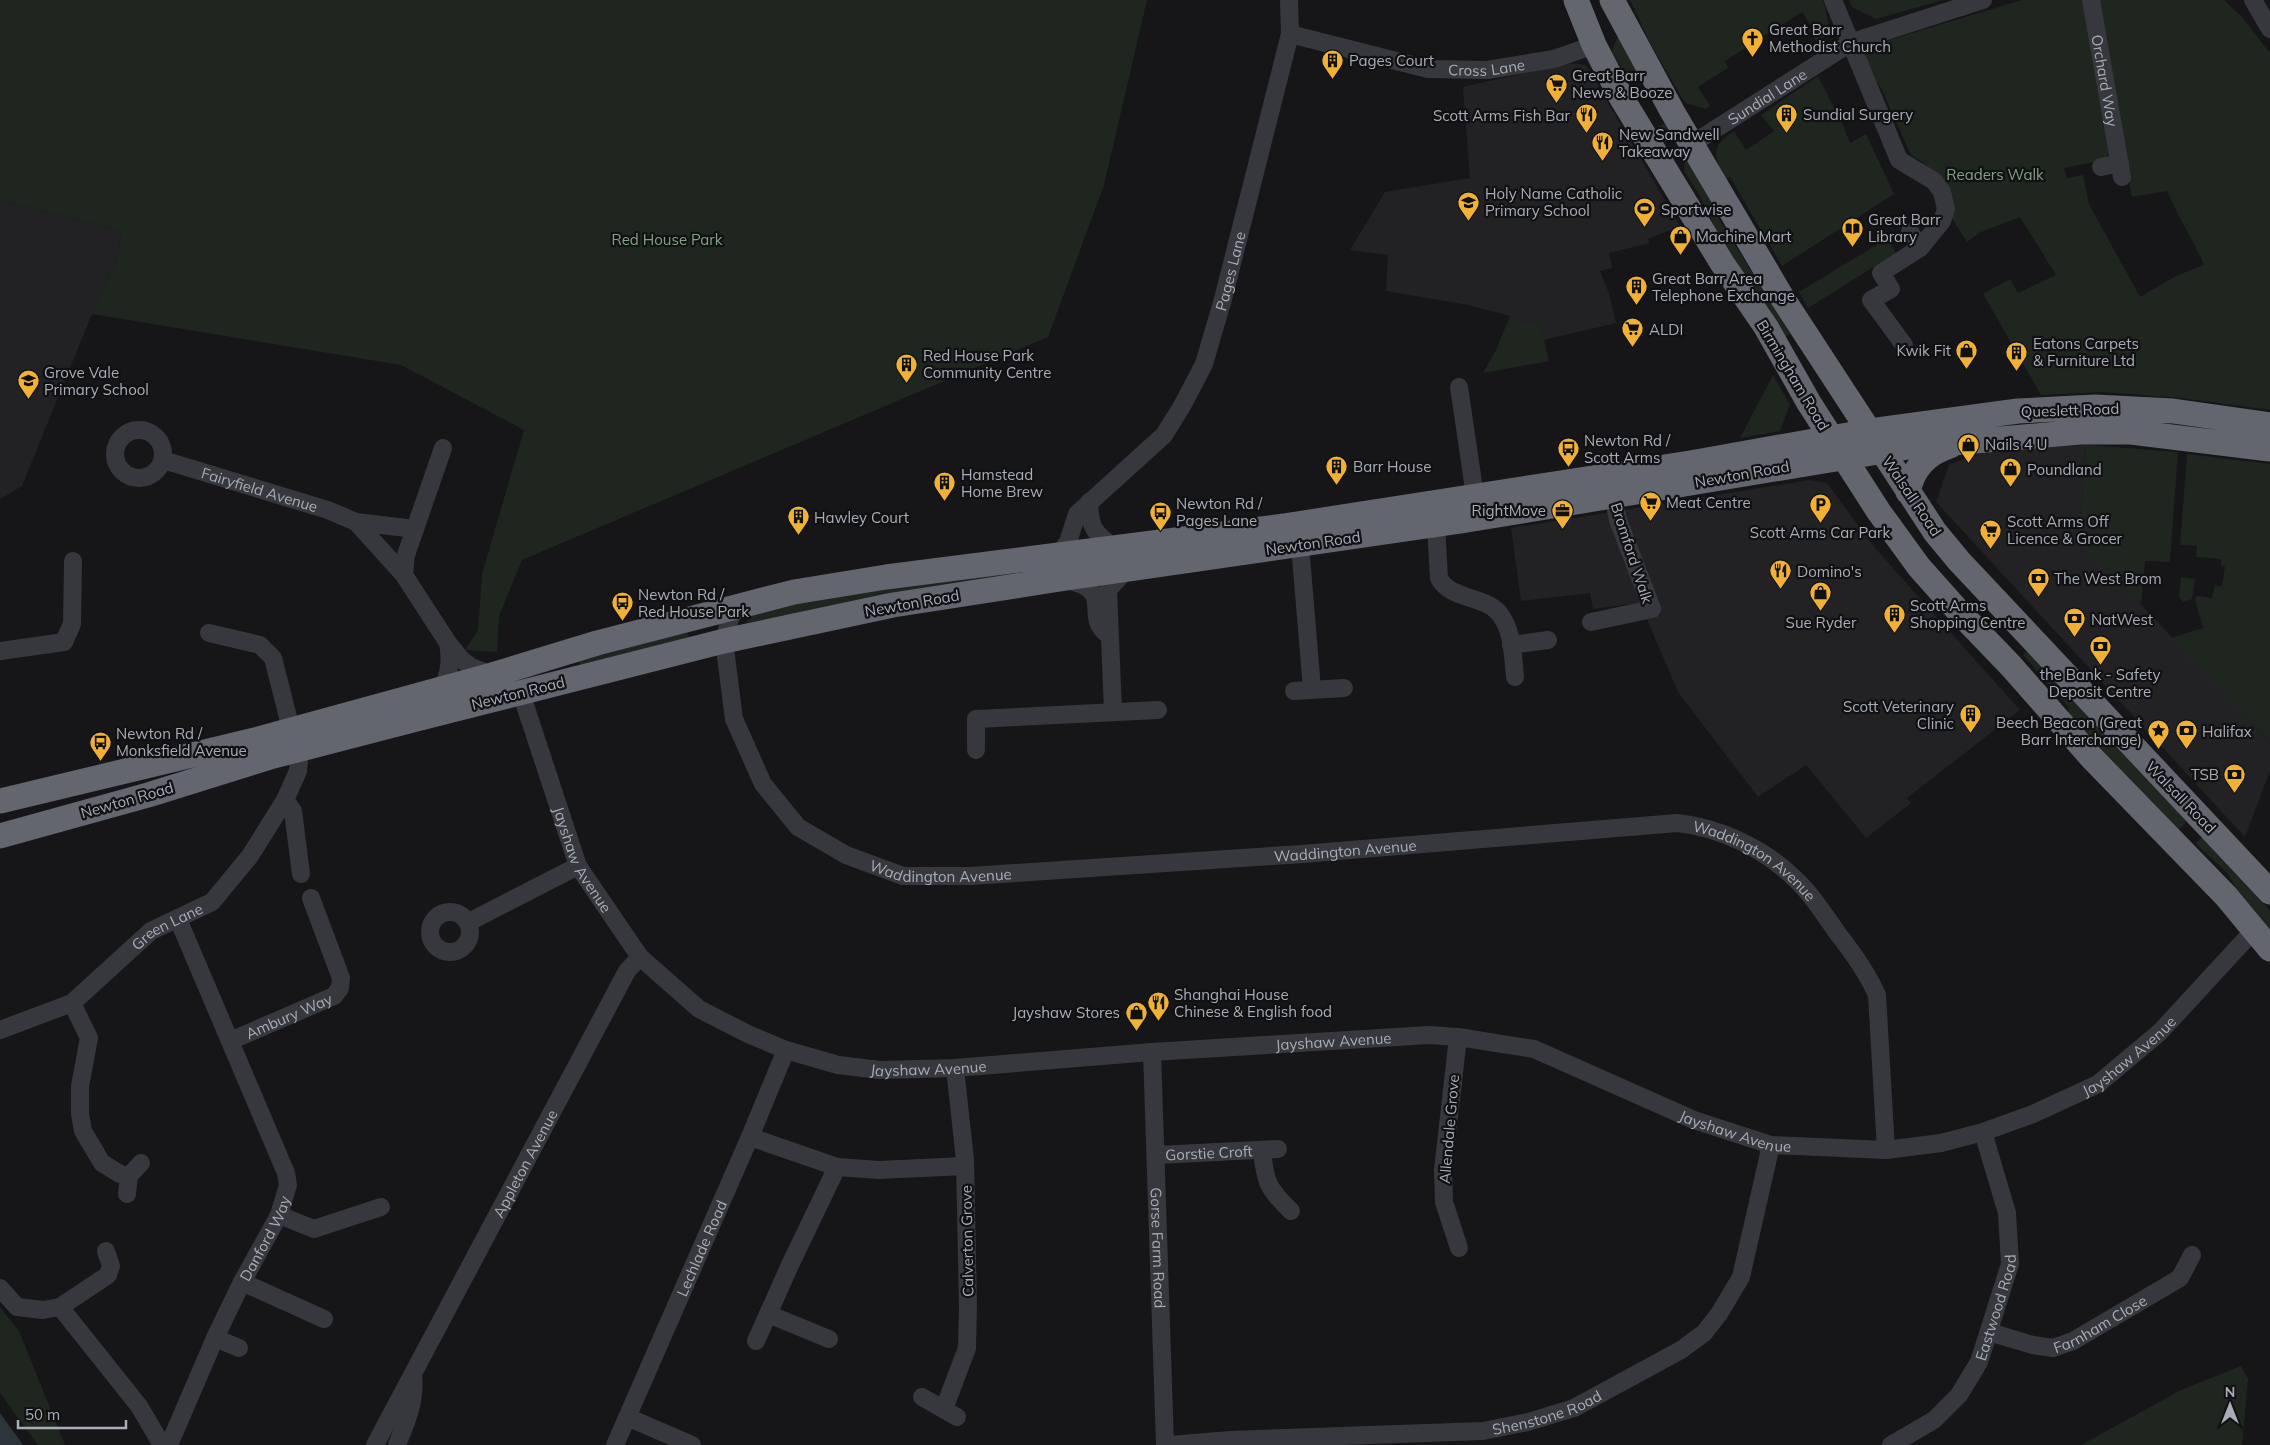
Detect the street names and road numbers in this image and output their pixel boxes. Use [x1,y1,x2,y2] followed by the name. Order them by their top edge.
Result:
[2088,33,2123,128] street label: Orchard Way
[1448,54,1526,80] street label: Cross Lane
[1724,64,1810,128] street label: Sundial Lane
[1211,229,1249,313] street label: Pages Lane
[1753,316,1833,434] street label: Birmingham Road
[2020,399,2120,421] street label: Queslett Road
[1878,452,1946,540] street label: Walsall Road
[1693,456,1791,492] street label: Newton Road
[199,463,320,516] street label: Fairyfield Avenue
[1607,500,1657,606] street label: Bromford Walk
[1264,527,1362,559] street label: Newton Road
[863,585,961,621] street label: Newton Road
[469,672,567,714] street label: Newton Road
[2142,757,2220,837] street label: Walsall Road
[78,778,176,822] street label: Newton Road
[550,804,616,916] street label: Jayshaw Avenue
[1691,816,1820,905] street label: Waddington Avenue
[1273,835,1417,865] street label: Waddington Avenue
[867,855,1012,886] street label: Waddington Avenue
[127,898,206,954] street label: Green Lane
[243,989,335,1043] street label: Ambury Way
[2079,1012,2180,1100] street label: Jayshaw Avenue
[1275,1028,1392,1054] street label: Jayshaw Avenue
[869,1056,987,1080] street label: Jayshaw Avenue
[1435,1074,1463,1184] street label: Allendale Grove
[1677,1105,1792,1155] street label: Jayshaw Avenue
[488,1106,561,1221] street label: Appleton Avenue
[1165,1141,1253,1164] street label: Gorstie Croft
[957,1185,977,1297] street label: Calverton Grove
[1147,1187,1170,1309] street label: Gorse Farm Road
[235,1193,294,1284] street label: Danford Way
[672,1197,731,1299] street label: Lechlade Road
[1971,1254,2019,1363] street label: Eastwood Road
[2051,1290,2150,1357] street label: Farnham Close
[1491,1386,1605,1438] street label: Shenstone Road

